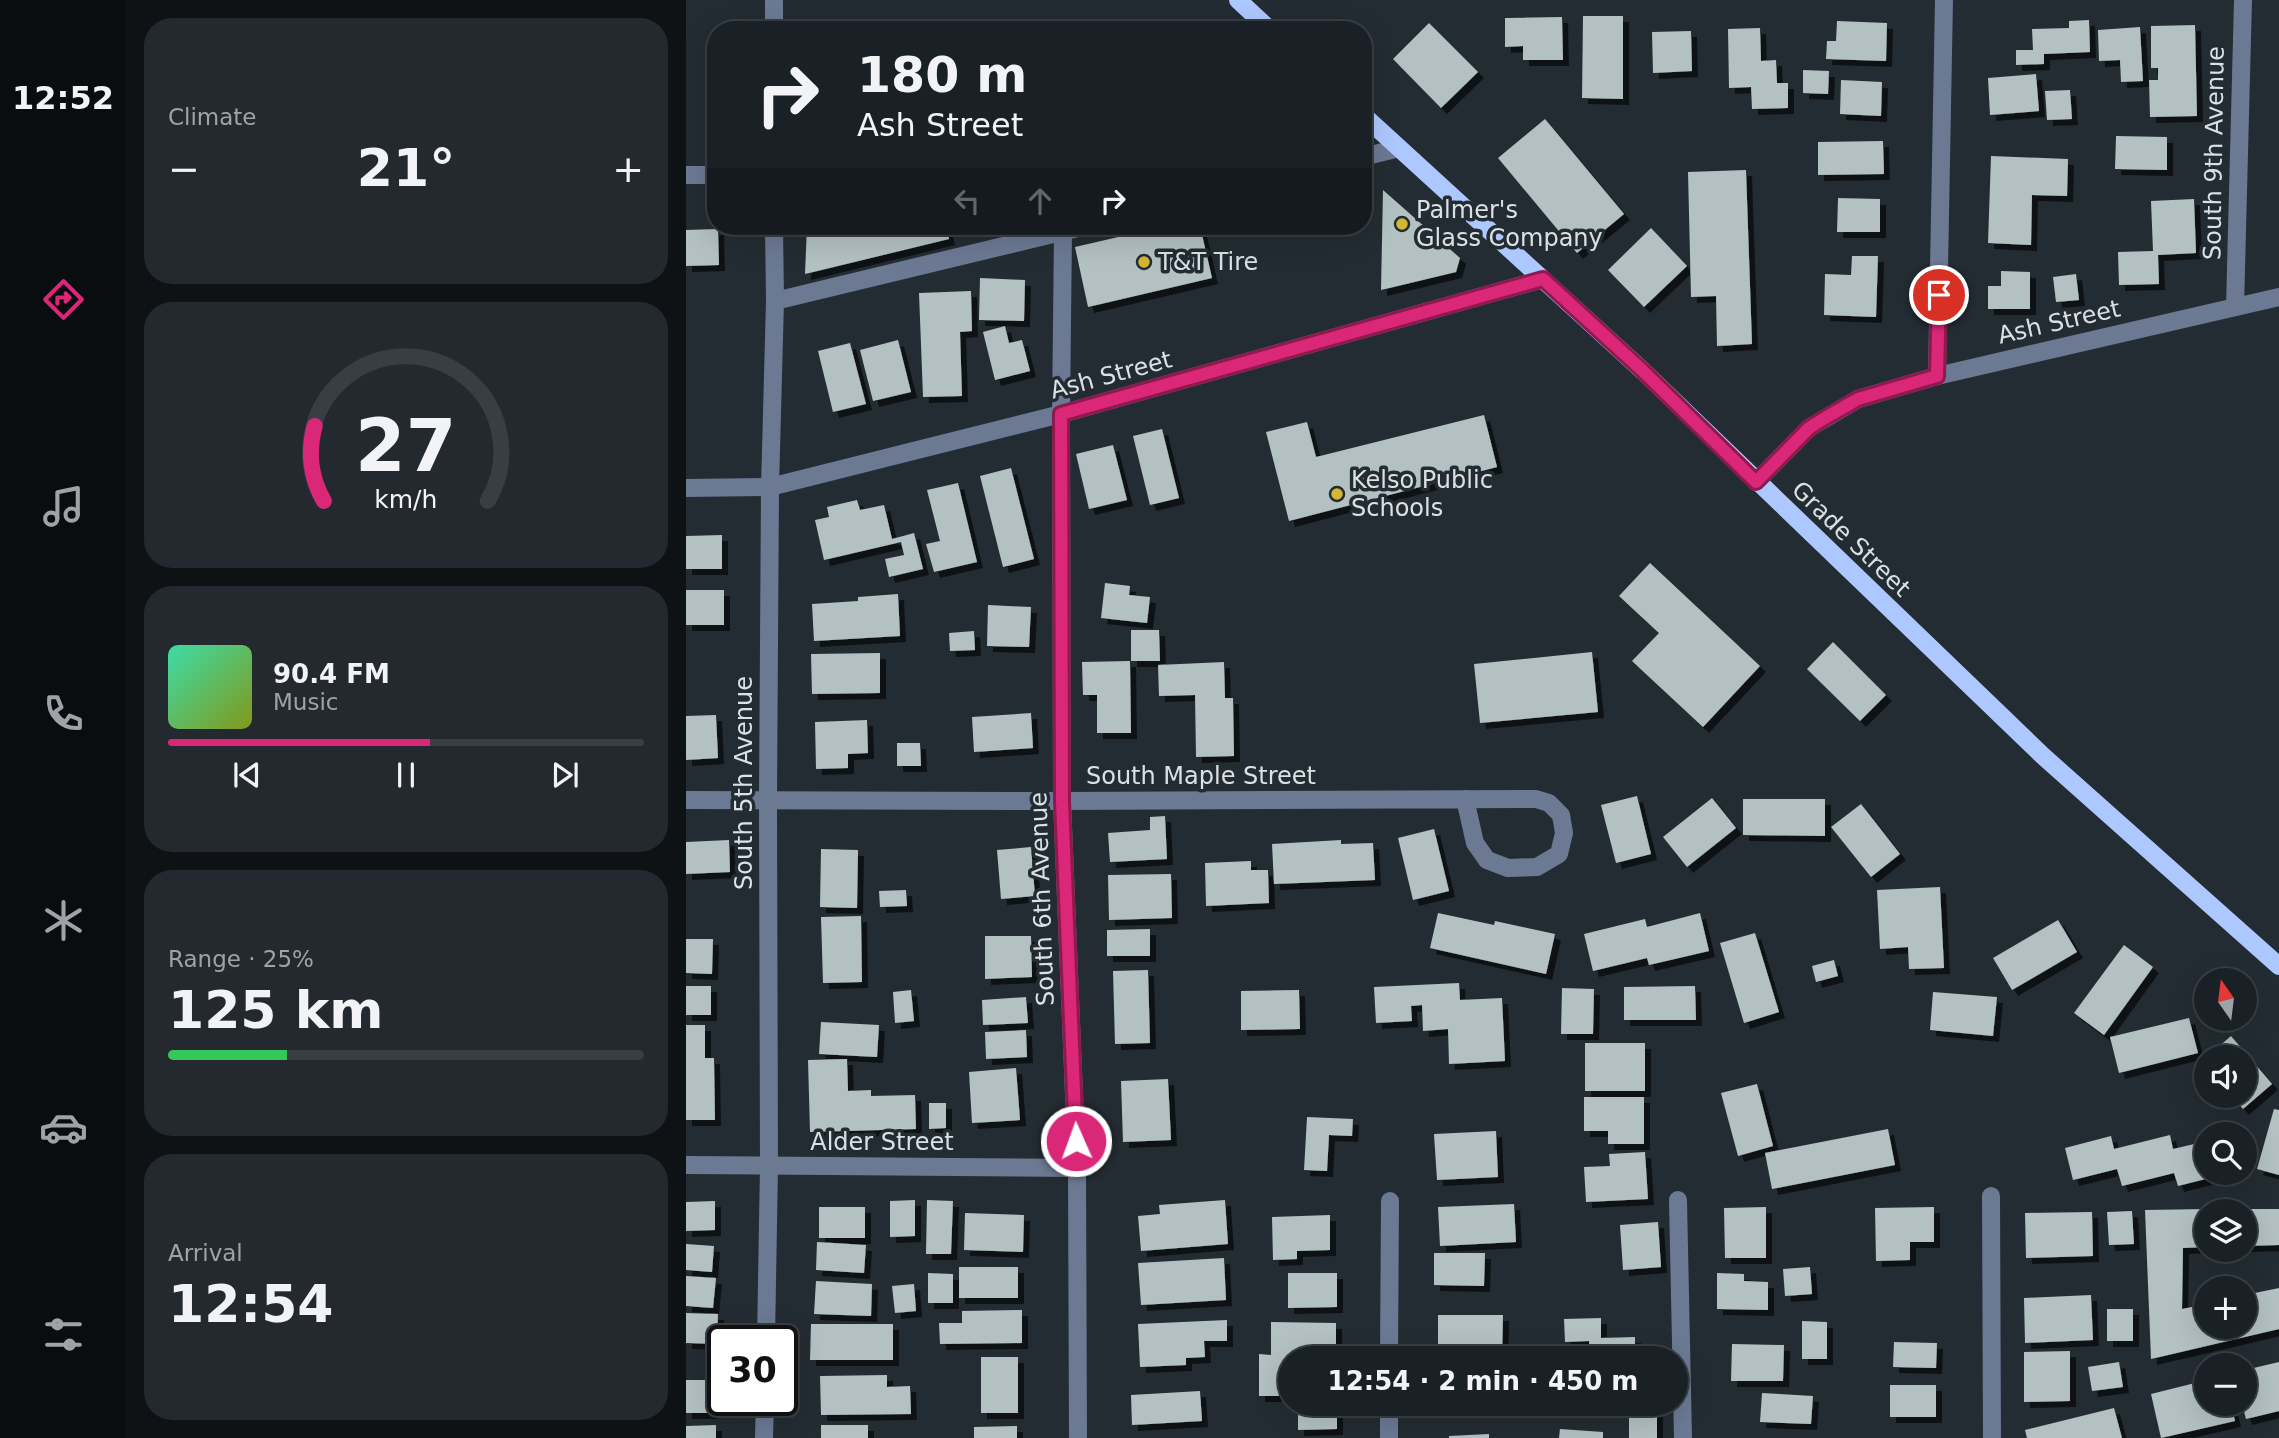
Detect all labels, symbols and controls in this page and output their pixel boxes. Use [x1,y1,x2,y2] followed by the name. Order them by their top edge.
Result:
[2198,46,2230,260] street label: South 9th Avenue
[857,47,1027,104] text: 180 m
[742,49,833,140] icon: right
[12,79,114,117] text: 12:52
[168,104,257,130] text: Climate
[857,106,1023,144] text: Ash Street
[357,138,455,198] text: 21°
[168,147,200,191] text: −
[612,147,644,191] text: +
[948,182,986,220] icon: left
[1021,182,1059,220] icon: ahead
[1094,182,1132,220] icon: right
[1416,196,1603,252] place label: Palmer's Glass Company
[1394,216,1410,232] marker: Palmer's Glass Company
[1157,248,1258,276] place label: T&T Tire
[1136,254,1152,270] marker: T&T Tire
[1909,265,1969,325] pin
[39,275,88,324] icon: directions
[1920,276,1958,314] icon: arrive
[1995,294,2123,350] street label: Ash Street
[1047,345,1175,405] street label: Ash Street
[355,403,457,488] text: 27
[1351,466,1493,522] place label: Kelso Public Schools
[1786,476,1916,602] street label: Grade Street
[39,482,88,531] icon: music
[374,485,438,514] text: km/h
[1329,486,1345,502] marker: Kelso Public Schools
[273,659,390,689] text: 90.4 FM
[730,676,758,890] street label: South 5th Avenue
[39,689,88,738] icon: phone
[273,689,338,715] text: Music
[228,756,266,794] icon: previous
[387,756,425,794] icon: pause
[546,756,584,794] icon: next
[1086,762,1316,790] street label: South Maple Street
[1024,792,1060,1006] street label: South 6th Avenue
[39,896,88,945] icon: climate
[168,946,314,972] text: Range · 25%
[2194,968,2258,1031] north arrow
[2194,968,2257,1416] map controls
[168,980,383,1040] text: 125 km
[2194,1045,2257,1108] button: sound
[39,1103,88,1152] icon: car
[1039,1104,1113,1178] position arrow
[2194,1122,2257,1185] button: search
[810,1128,954,1156] street label: Alder Street
[2194,1199,2257,1262] button: layers
[168,1240,243,1266] text: Arrival
[168,1274,334,1334] text: 12:54
[2194,1276,2257,1339] button: +
[39,1310,88,1359] icon: filters
[707,1325,798,1416] speed limit sign: 30
[2194,1353,2257,1416] button: −
[1328,1366,1638,1396] text: 12:54 · 2 min · 450 m

